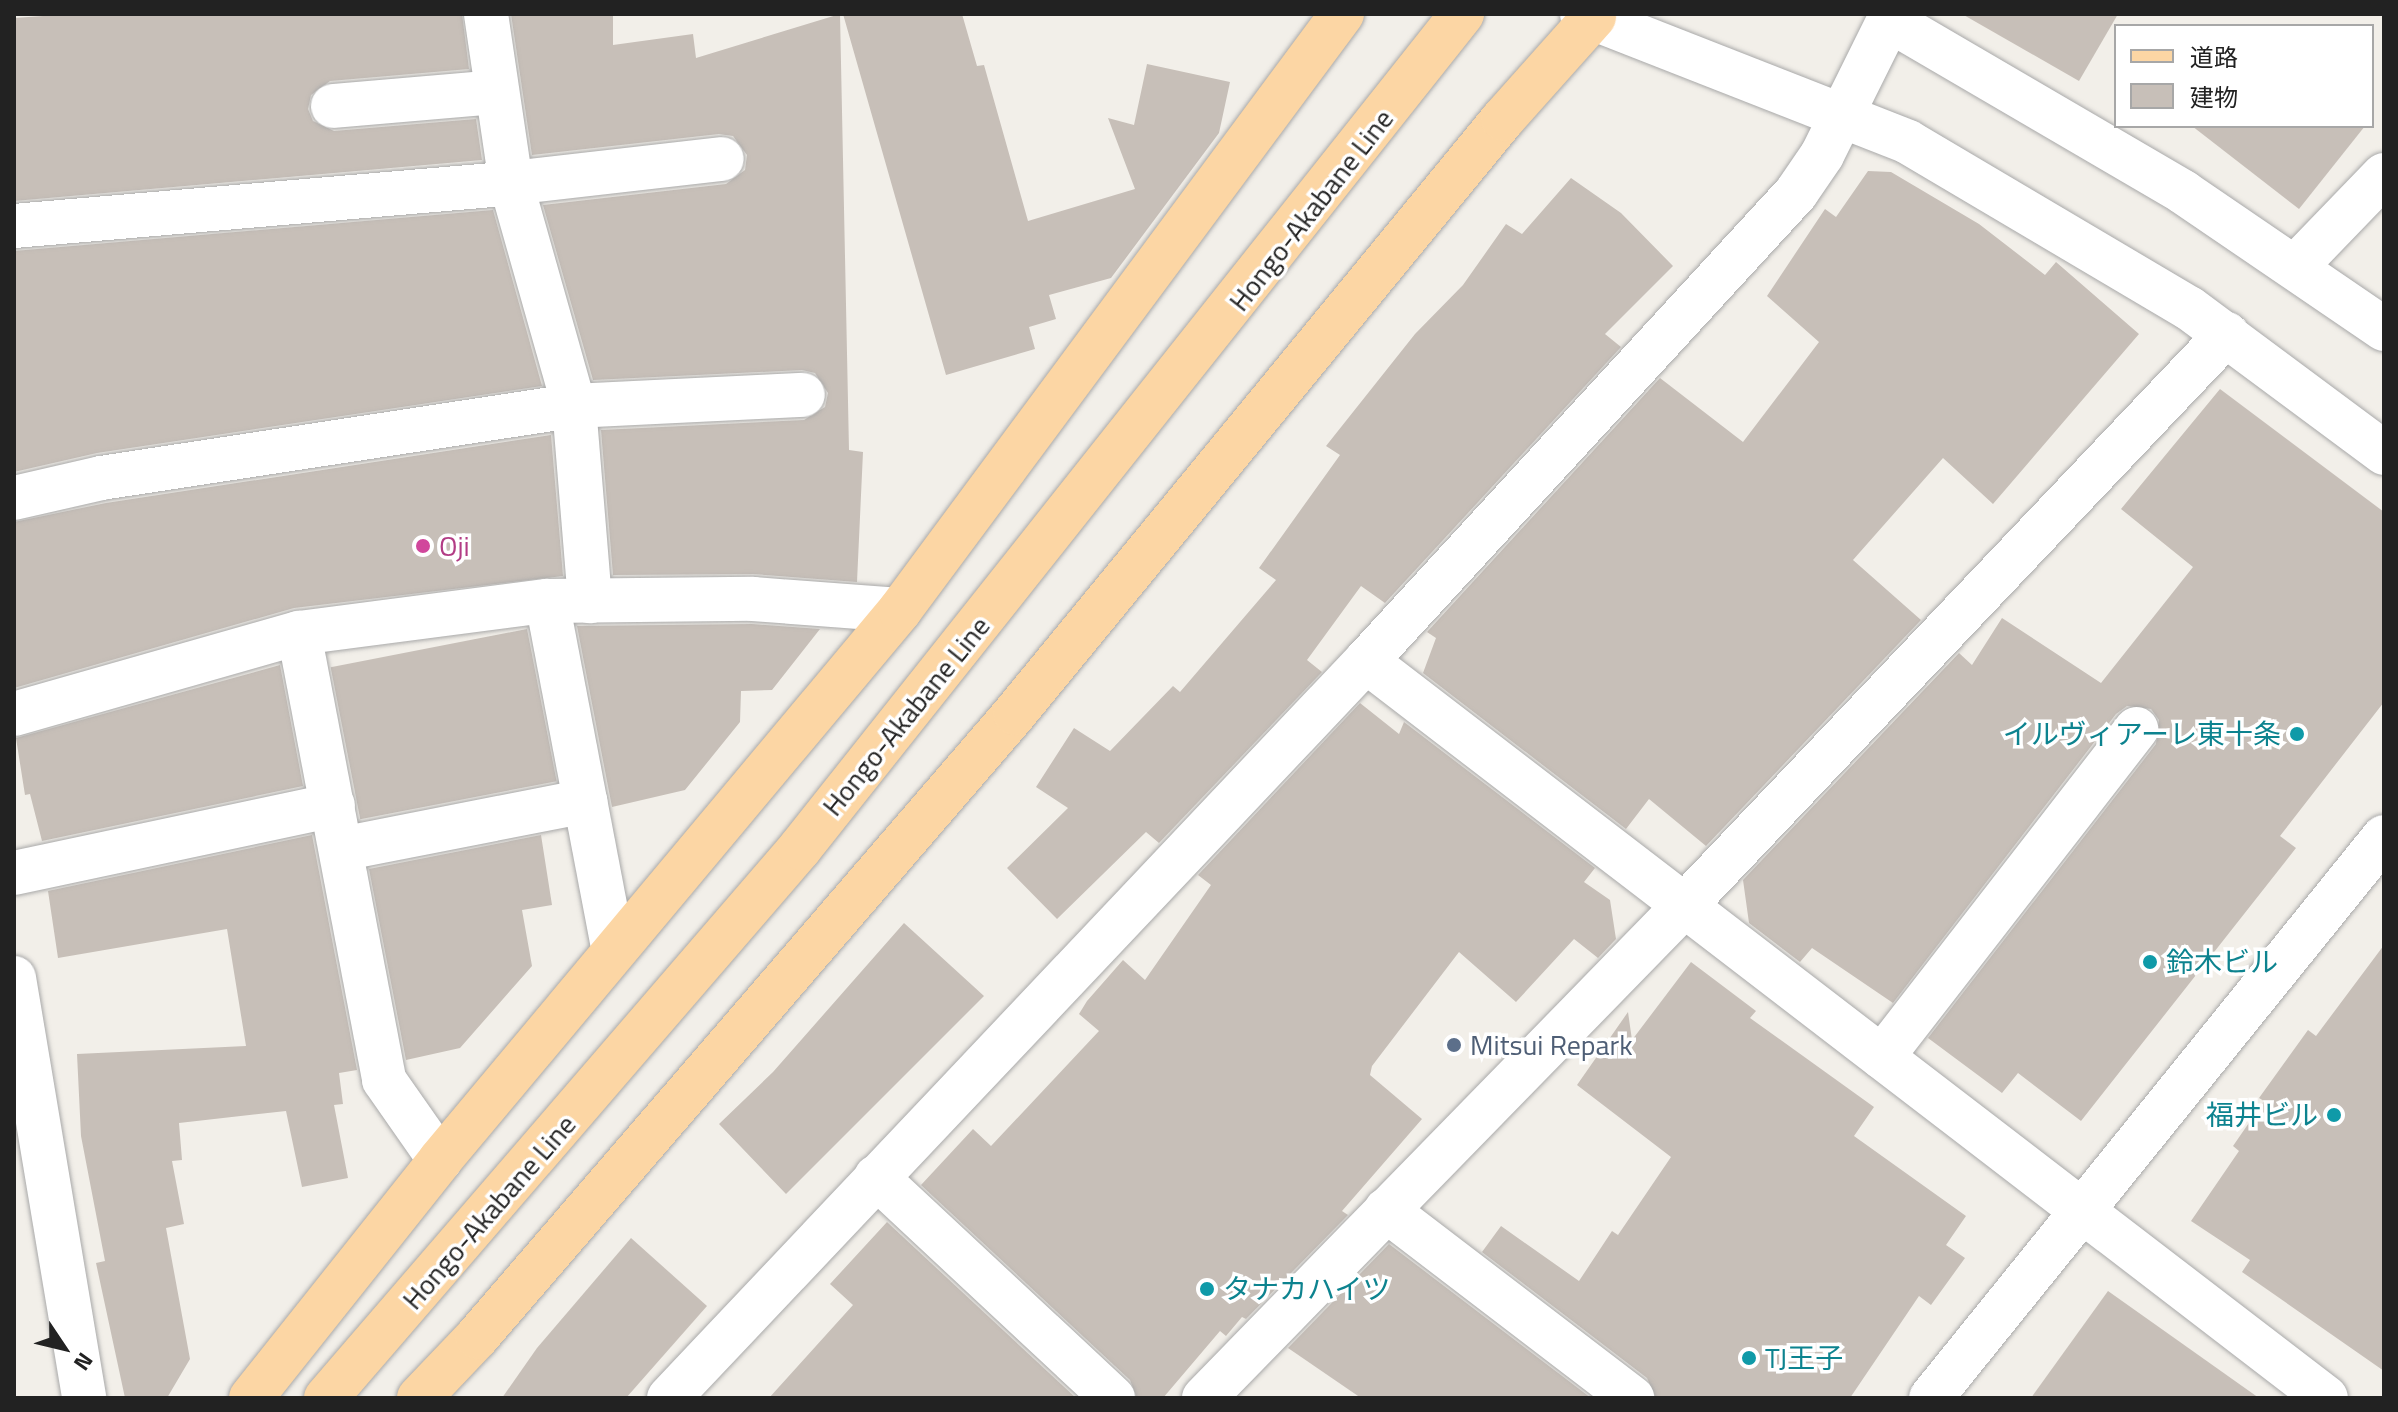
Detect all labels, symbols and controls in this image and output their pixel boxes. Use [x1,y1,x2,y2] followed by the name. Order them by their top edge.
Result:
[2114,24,2374,128] legend
[2190,39,2238,75] text: 道路
[2190,79,2238,115] text: 建物
[1222,102,1400,318] street label: Hongo-Akabane Line
[439,529,470,563] place label: Oji
[414,537,432,555] marker: Oji
[815,610,997,822] street label: Hongo-Akabane Line
[2003,717,2281,751] place label: イルヴィアーレ東十条
[2288,725,2306,743] marker: イルヴィアーレ東十条
[2166,945,2278,979] place label: 鈴木ビル
[2141,953,2159,971] marker: 鈴木ビル
[1470,1028,1633,1062] place label: Mitsui Repark
[1445,1036,1463,1054] marker: Mitsui Repark
[2206,1098,2318,1132] place label: 福井ビル
[2325,1106,2343,1124] marker: 福井ビル
[395,1108,583,1316] street label: Hongo-Akabane Line
[1223,1272,1391,1306] place label: タナカハイツ
[1198,1280,1216,1298] marker: タナカハイツ
[24,1308,104,1388] north arrow
[1765,1341,1843,1375] place label: TJ王子
[65,1346,102,1378] text: N
[1740,1349,1758,1367] marker: TJ王子

